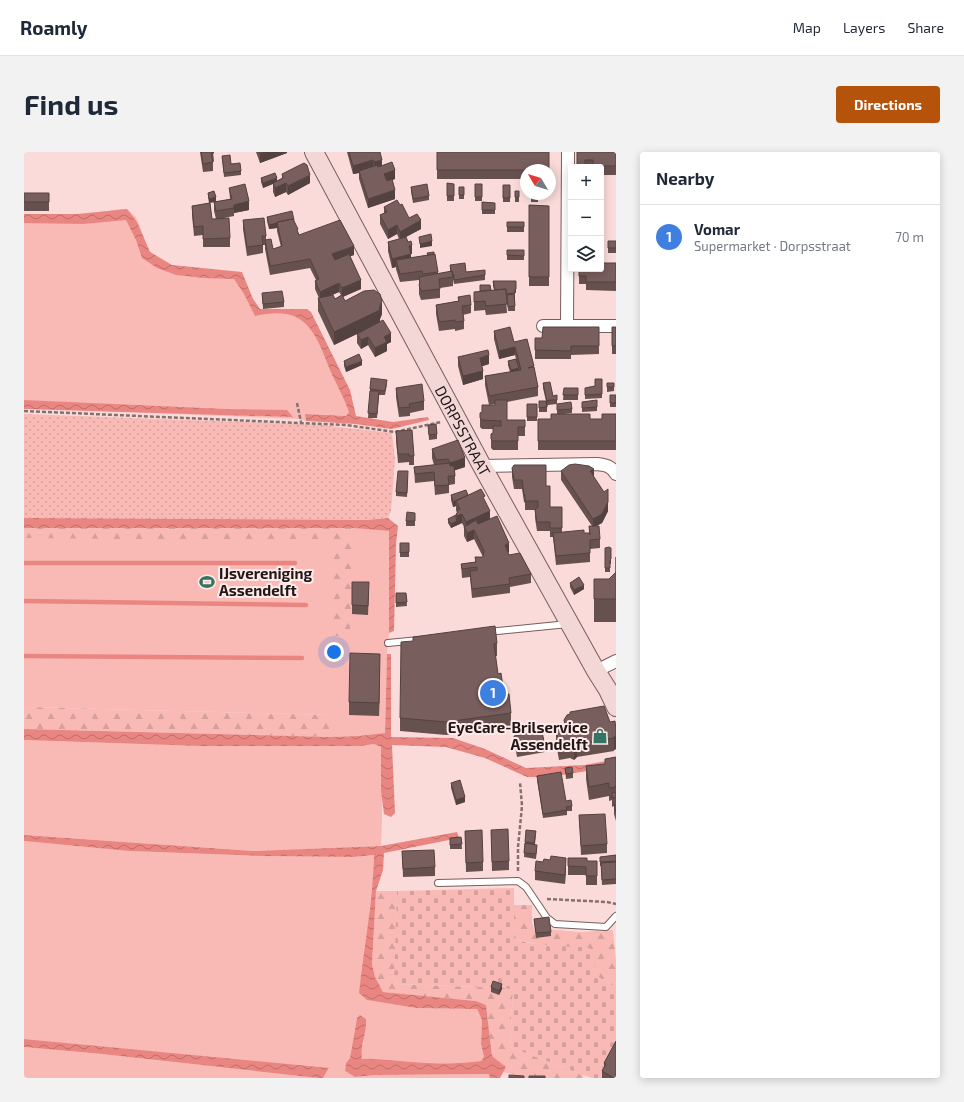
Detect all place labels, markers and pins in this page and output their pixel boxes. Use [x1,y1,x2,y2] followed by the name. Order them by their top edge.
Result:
[219,564,312,599] place label: IJsvereniging Assendelft
[198,573,216,591] sports icon: IJsvereniging Assendelft
[480,678,506,708] pin: 1
[448,718,588,753] place label: EyeCare-Brilservice Assendelft
[591,727,609,745] shop icon: EyeCare-Brilservice Assendelft

